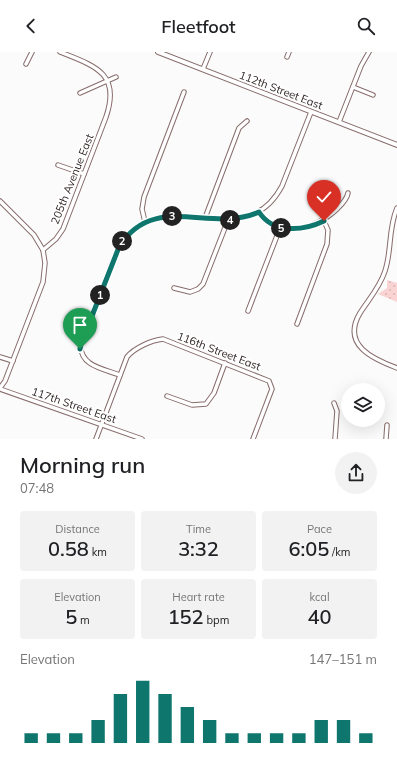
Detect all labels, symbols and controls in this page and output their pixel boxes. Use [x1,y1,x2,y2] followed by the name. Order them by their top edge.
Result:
[20,15,42,37] icon: back
[161,15,236,38] text: Fleetfoot
[355,15,377,37] icon: search
[237,68,325,112] street label: 112th Street East
[47,132,97,226] street label: 205th Avenue East
[307,180,341,221] pin
[313,186,335,208] icon: check
[162,206,182,226] pin: 3
[169,209,175,223] text: 3
[220,210,240,230] pin: 4
[227,213,233,227] text: 4
[271,218,291,238] pin: 5
[278,221,284,235] text: 5
[112,231,132,251] pin: 2
[119,234,125,248] text: 2
[90,285,110,305] pin: 1
[97,288,103,302] text: 1
[63,308,97,349] pin
[69,314,91,336] icon: arrive
[175,329,263,373] street label: 116th Street East
[341,383,385,427] map controls
[341,383,385,427] button: layers
[30,384,118,426] street label: 117th Street East
[20,451,145,479] text: Morning run
[335,452,377,494] button: share
[20,480,54,496] text: 07:48
[55,522,100,536] text: Distance
[186,522,211,536] text: Time
[307,522,332,536] text: Pace
[48,536,89,561] text: 0.58
[178,536,219,561] text: 3:32
[288,536,329,561] text: 6:05
[89,545,107,559] text: km
[329,545,351,559] text: /km
[54,590,101,604] text: Elevation
[172,590,225,604] text: Heart rate
[309,590,330,604] text: kcal
[65,604,77,629] text: 5
[168,604,204,629] text: 152
[308,604,332,629] text: 40
[77,613,90,627] text: m
[204,613,229,627] text: bpm
[20,651,75,667] text: Elevation
[309,651,377,667] text: 147–151 m

